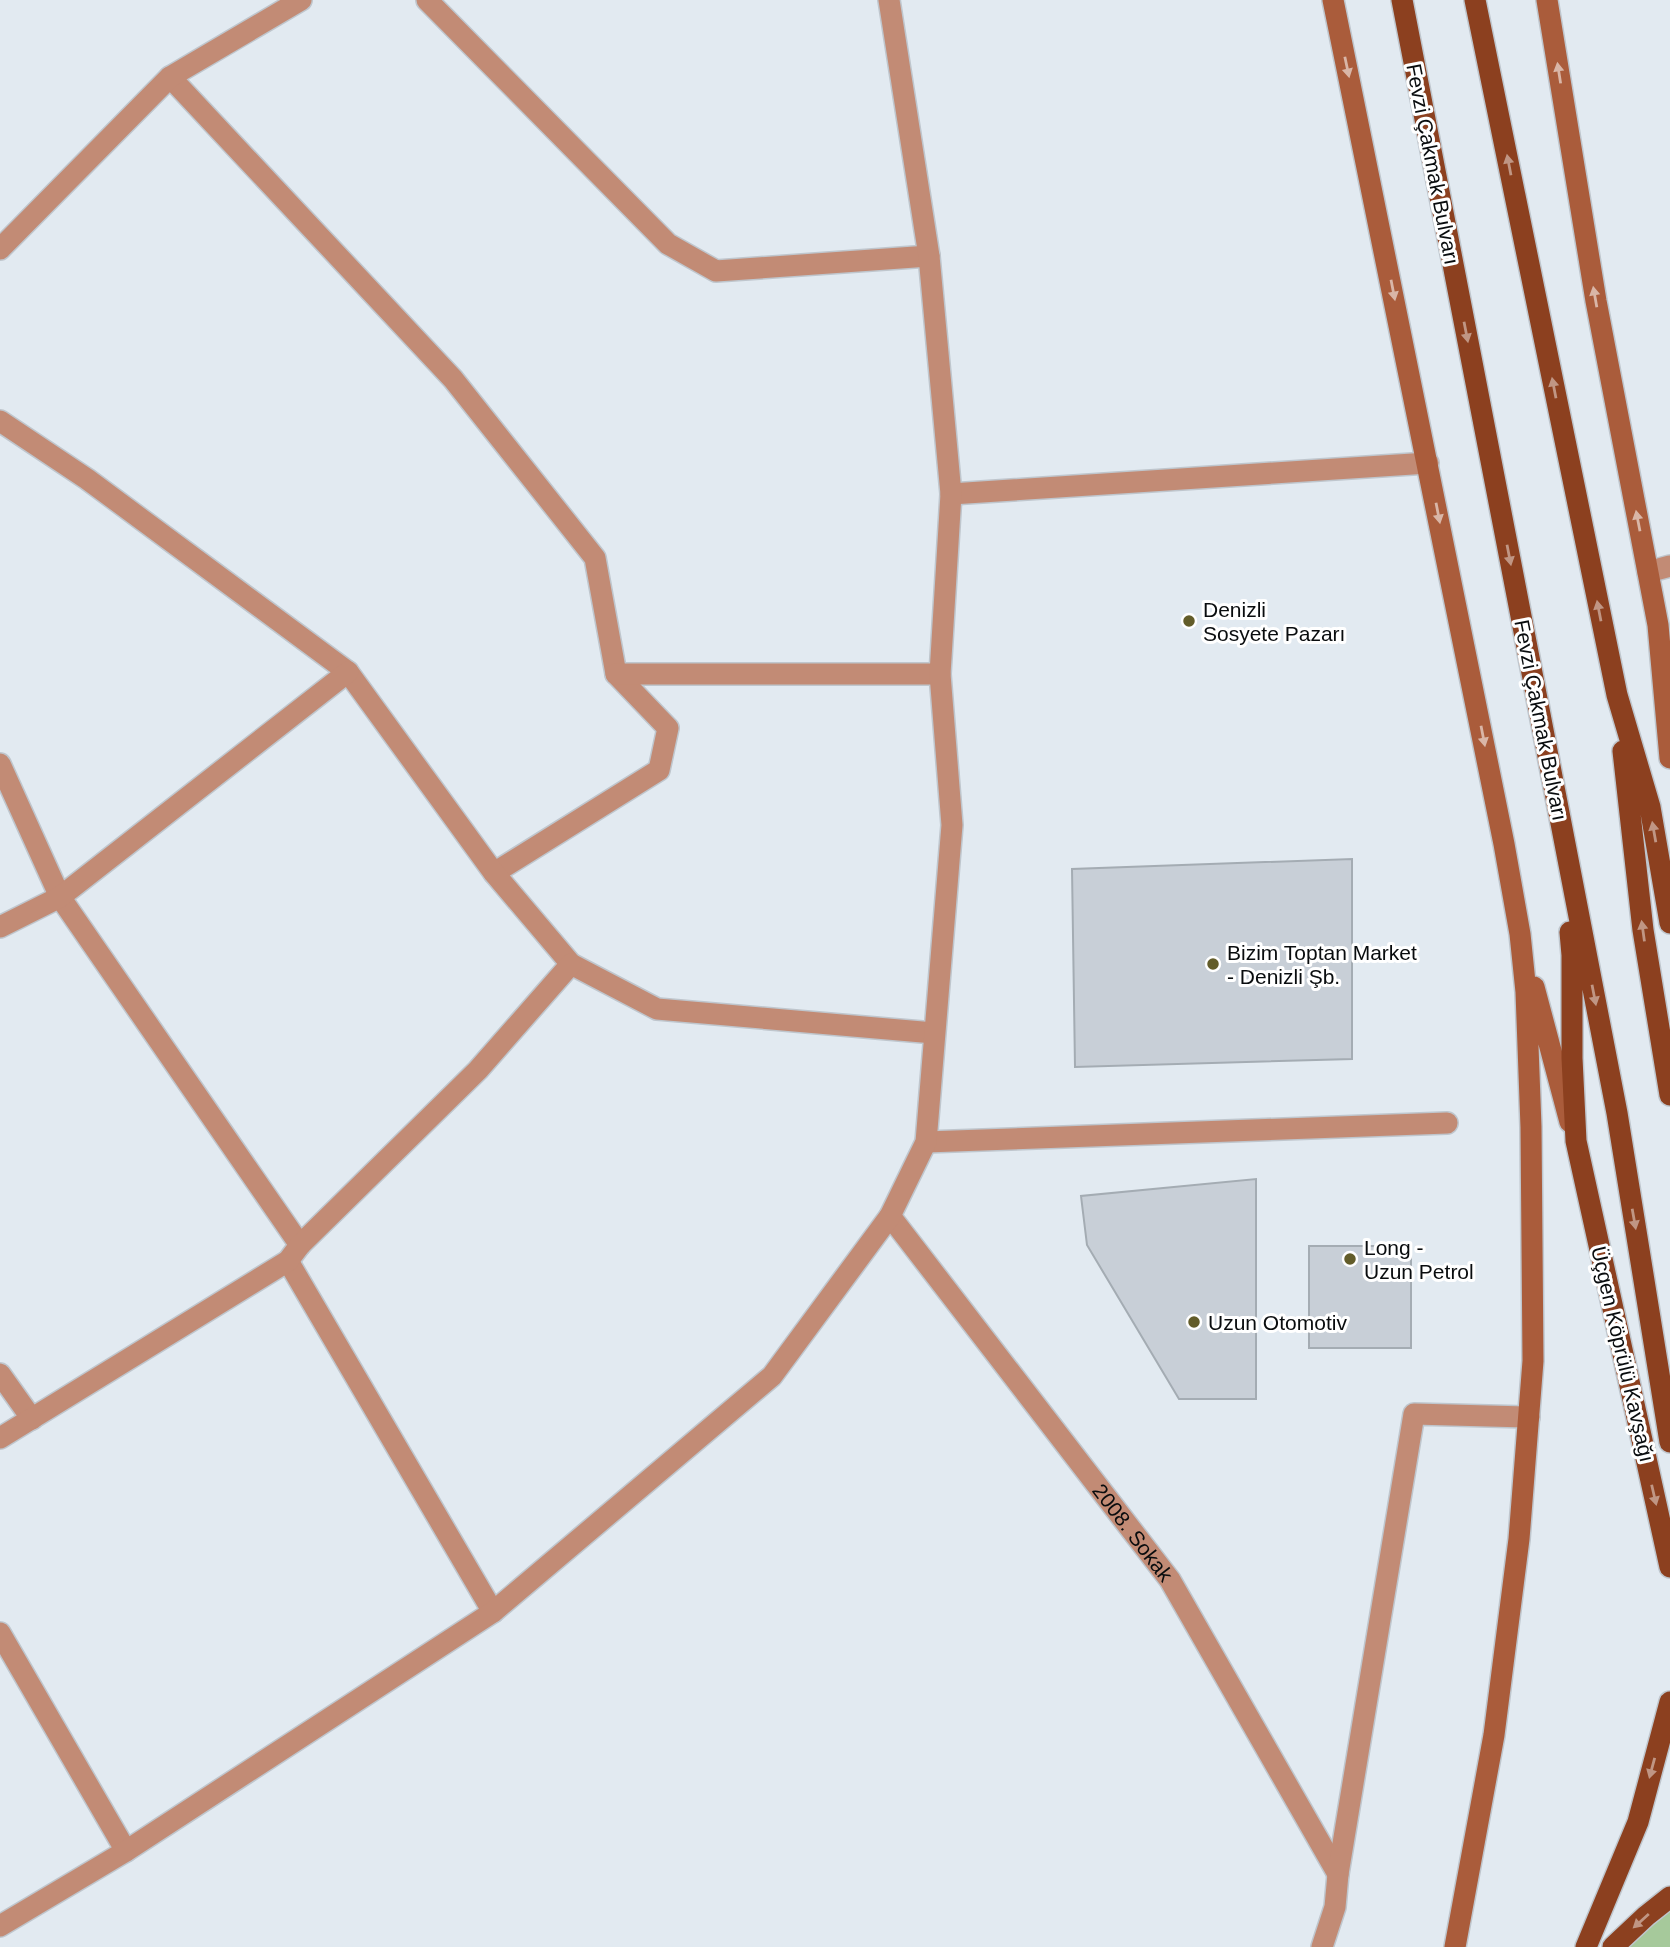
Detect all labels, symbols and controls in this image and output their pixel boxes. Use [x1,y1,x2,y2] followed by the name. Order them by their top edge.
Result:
[1341,56,1352,78] one-way arrow
[1402,62,1464,266] street label: Fevzi Çakmak Bulvarı
[1553,62,1564,84] one-way arrow
[1503,154,1514,176] one-way arrow
[1387,279,1398,301] one-way arrow
[1589,286,1600,308] one-way arrow
[1460,321,1471,343] one-way arrow
[1549,377,1560,399] one-way arrow
[1432,502,1443,524] one-way arrow
[1633,510,1644,532] one-way arrow
[1504,544,1515,566] one-way arrow
[1203,598,1345,645] place label: Denizli Sosyete Pazarı
[1594,600,1605,622] one-way arrow
[1181,613,1197,629] marker: Denizli Sosyete Pazarı
[1510,618,1572,822] street label: Fevzi Çakmak Bulvarı
[1477,725,1488,747] one-way arrow
[1648,821,1659,843] one-way arrow
[1638,920,1649,942] one-way arrow
[1227,941,1417,988] place label: Bizim Toptan Market - Denizli Şb.
[1205,956,1221,972] marker: Bizim Toptan Market - Denizli Şb.
[1589,984,1600,1006] one-way arrow
[1629,1208,1640,1230] one-way arrow
[1364,1236,1474,1283] place label: Long - Uzun Petrol
[1587,1244,1659,1464] street label: Üçgen Köprülü Kavşağı
[1342,1251,1358,1267] marker: Long - Uzun Petrol
[1208,1311,1347,1334] place label: Uzun Otomotiv
[1186,1314,1202,1330] marker: Uzun Otomotiv
[1089,1479,1178,1586] street label: 2008. Sokak
[1649,1484,1660,1506] one-way arrow
[1646,1757,1657,1779] one-way arrow
[1632,1913,1650,1929] one-way arrow

